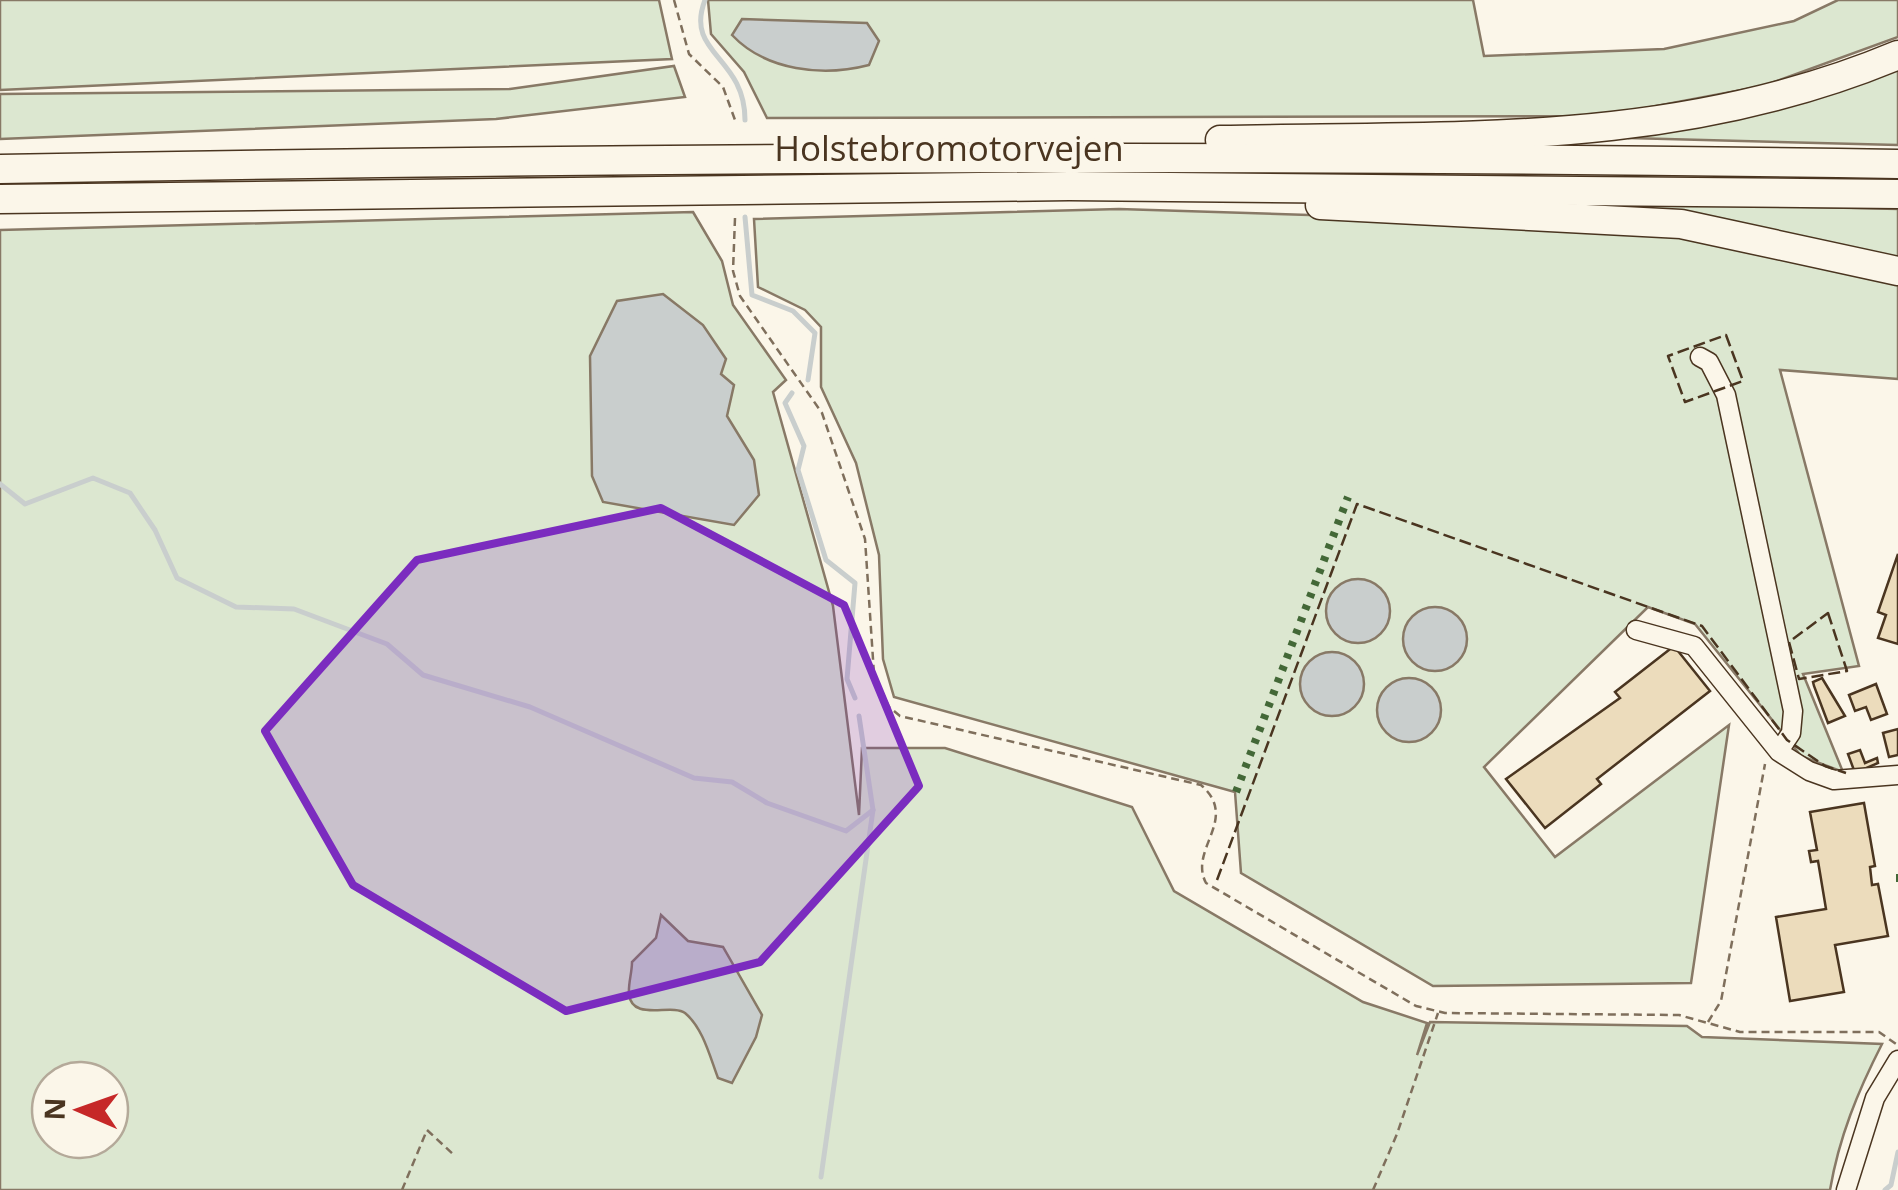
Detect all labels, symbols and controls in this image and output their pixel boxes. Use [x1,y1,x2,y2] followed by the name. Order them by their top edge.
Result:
[774,124,1124,171] street label: Holstebromotorvejen
[30,1060,130,1160] north arrow
[35,1097,73,1121] text: N

